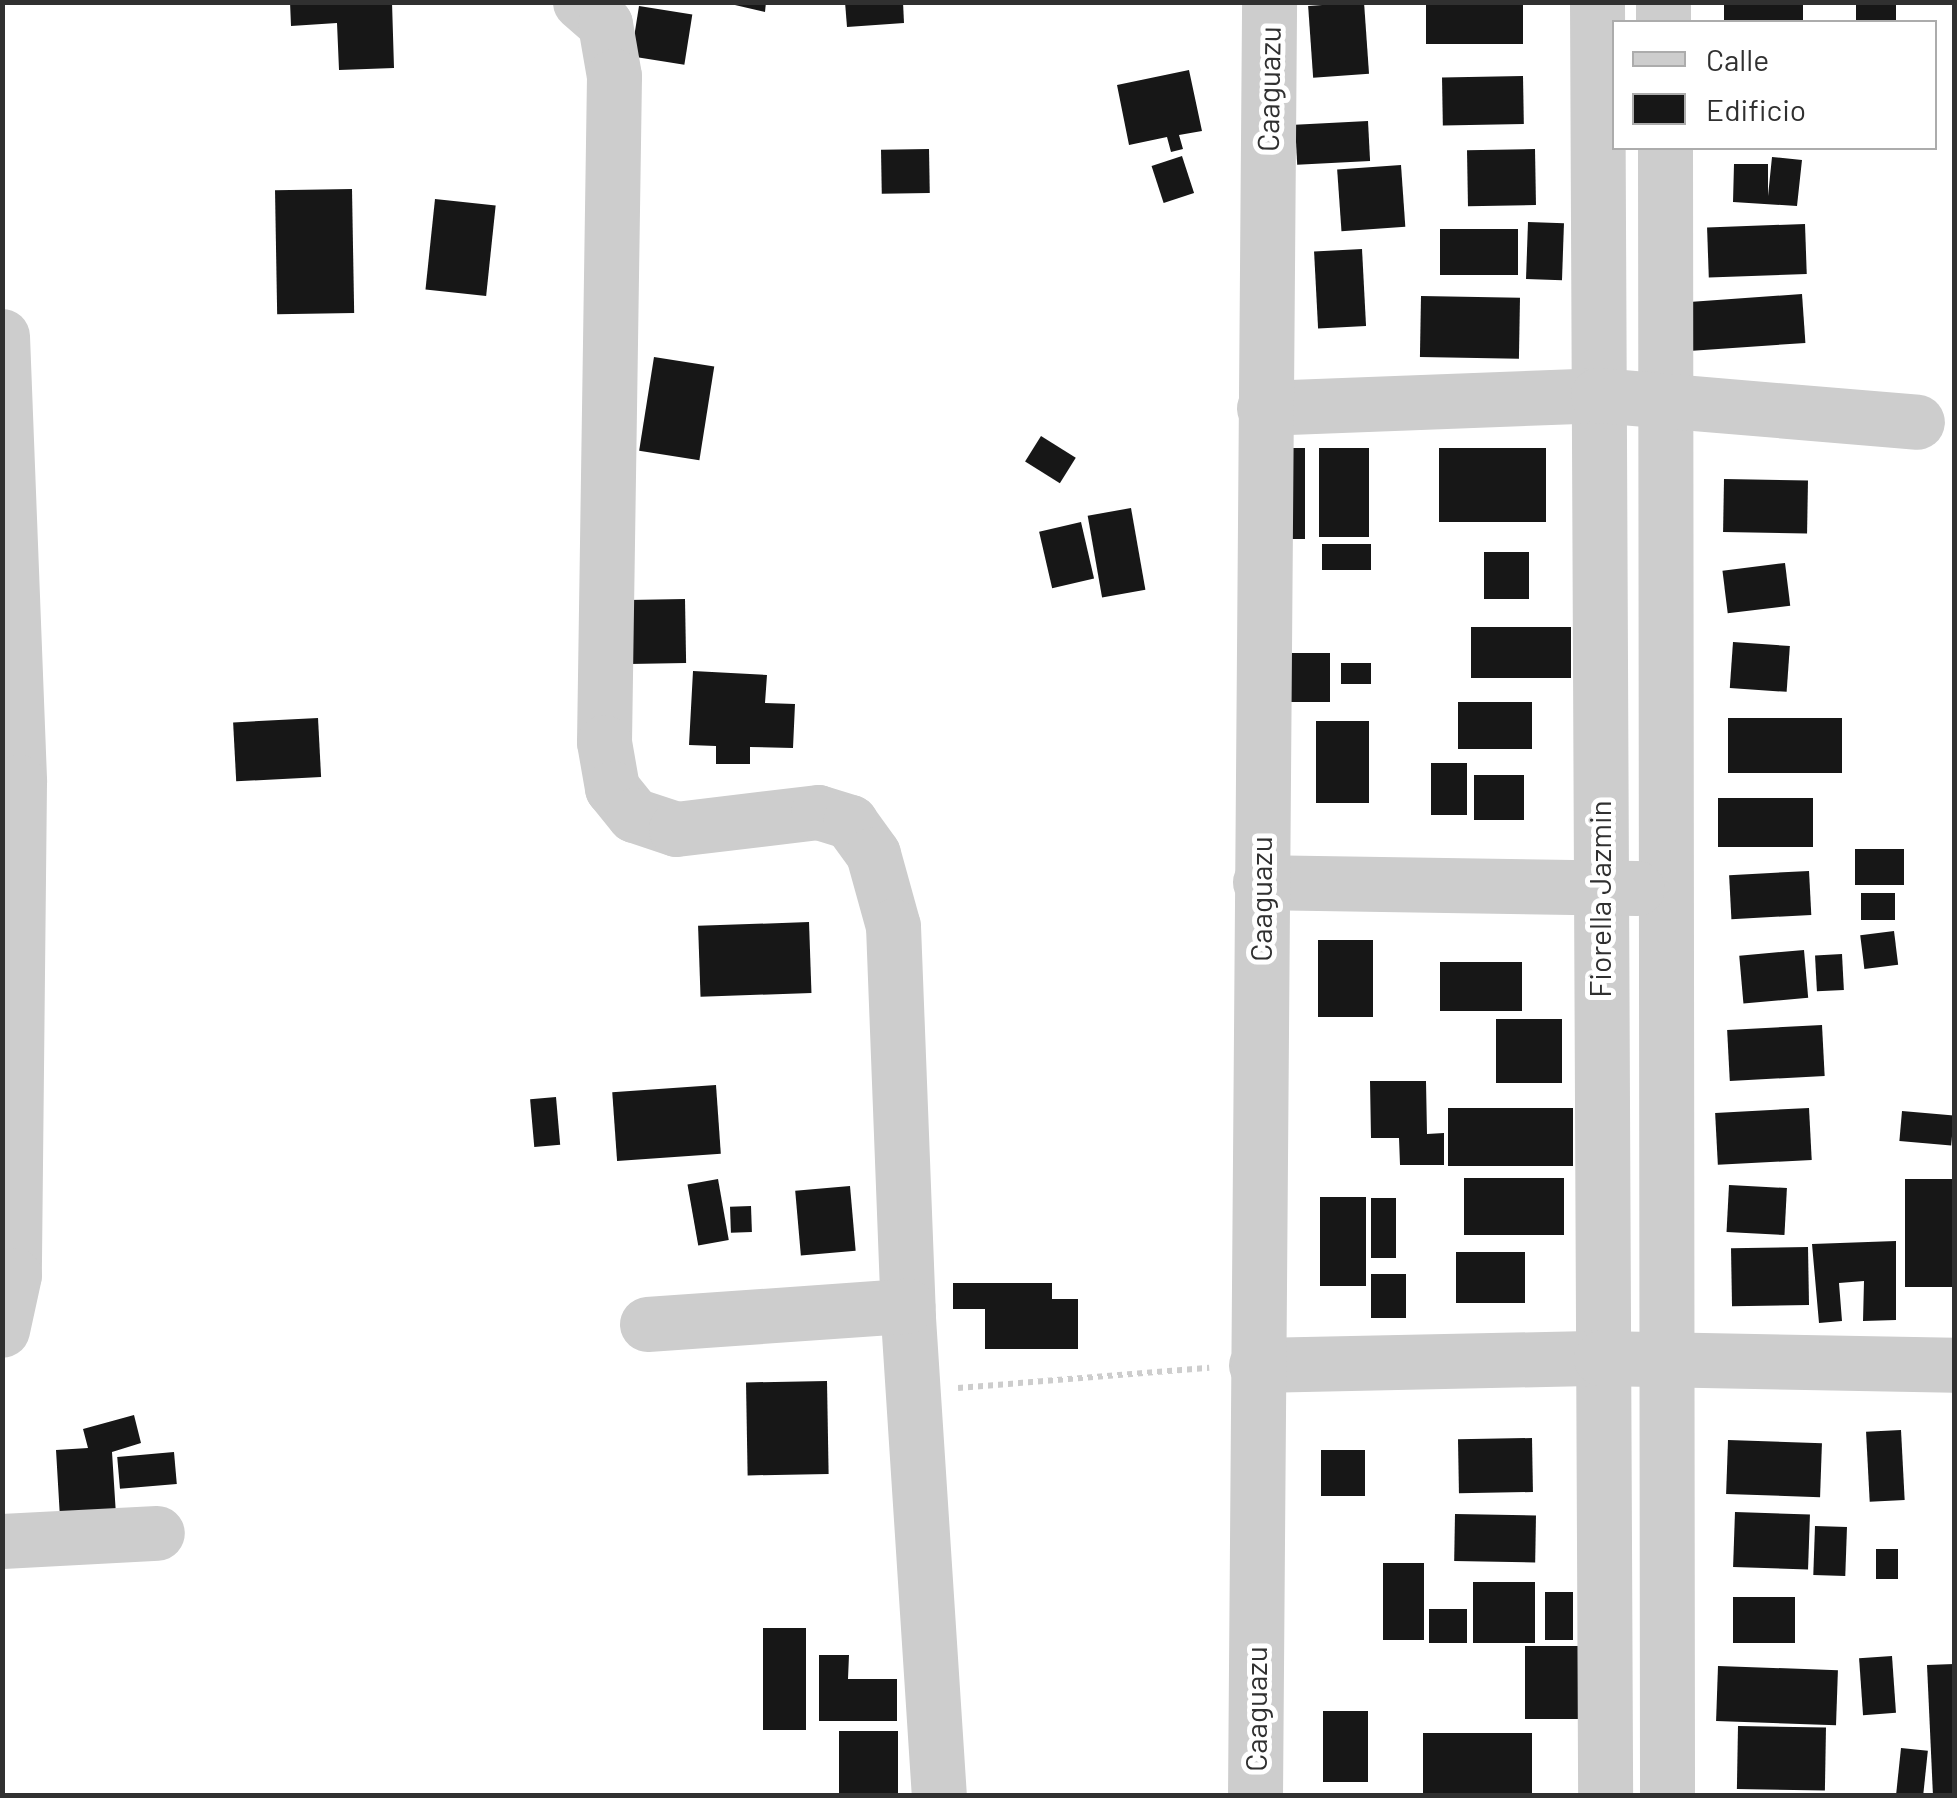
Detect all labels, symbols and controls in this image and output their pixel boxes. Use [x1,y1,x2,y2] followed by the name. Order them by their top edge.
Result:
[1612,20,1937,150] legend
[1249,26,1287,152] street label: Caaguazu
[1706,41,1769,77] text: Calle
[1706,91,1806,127] text: Edificio
[1581,800,1617,998] street label: Fiorella Jazmin
[1242,836,1278,962] street label: Caaguazu
[1237,1646,1273,1772] street label: Caaguazu

